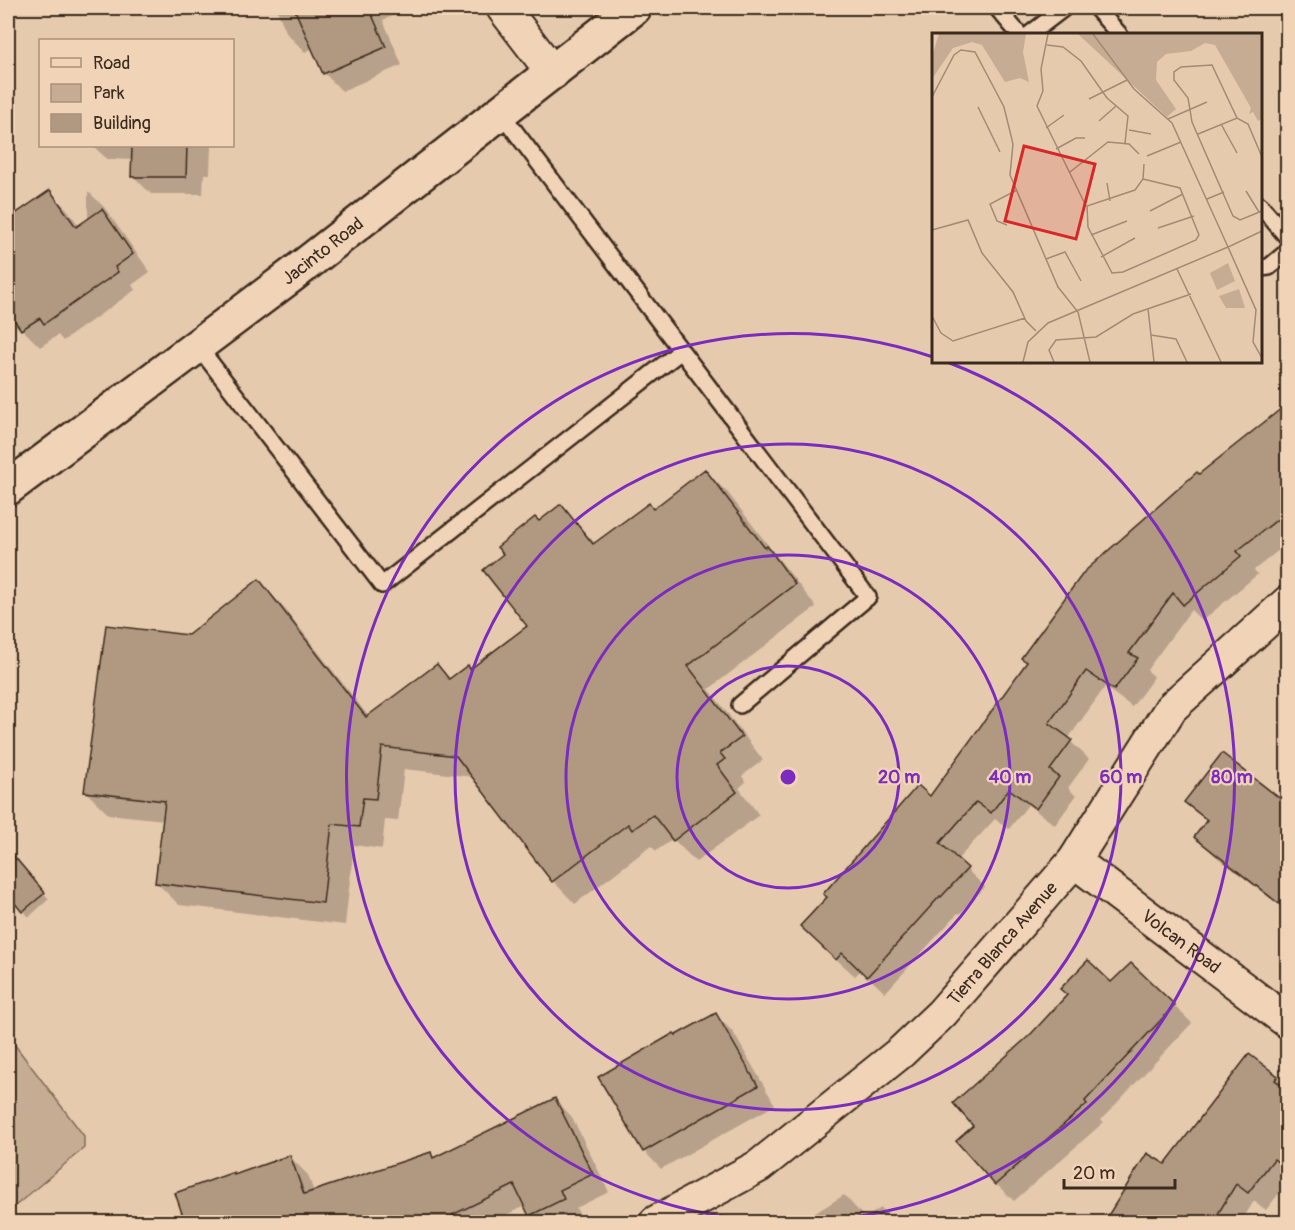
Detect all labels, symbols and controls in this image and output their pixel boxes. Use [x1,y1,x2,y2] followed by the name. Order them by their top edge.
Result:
[932,33,1262,363] inset map
[39,39,234,147] legend
[93,52,130,75] text: Road
[93,82,125,105] text: Park
[93,112,151,135] text: Building
[277,212,368,290] street label: Jacinto Road
[878,766,920,789] text: 20 m
[989,766,1031,789] text: 40 m
[1100,766,1142,789] text: 60 m
[1211,766,1253,789] text: 80 m
[778,767,798,787] centre of rings
[942,877,1062,1010] street label: Tierra Blanca Avenue
[1137,904,1225,979] street label: Volcan Road
[1064,1152,1175,1190] scale bar
[1073,1162,1115,1185] text: 20 m

